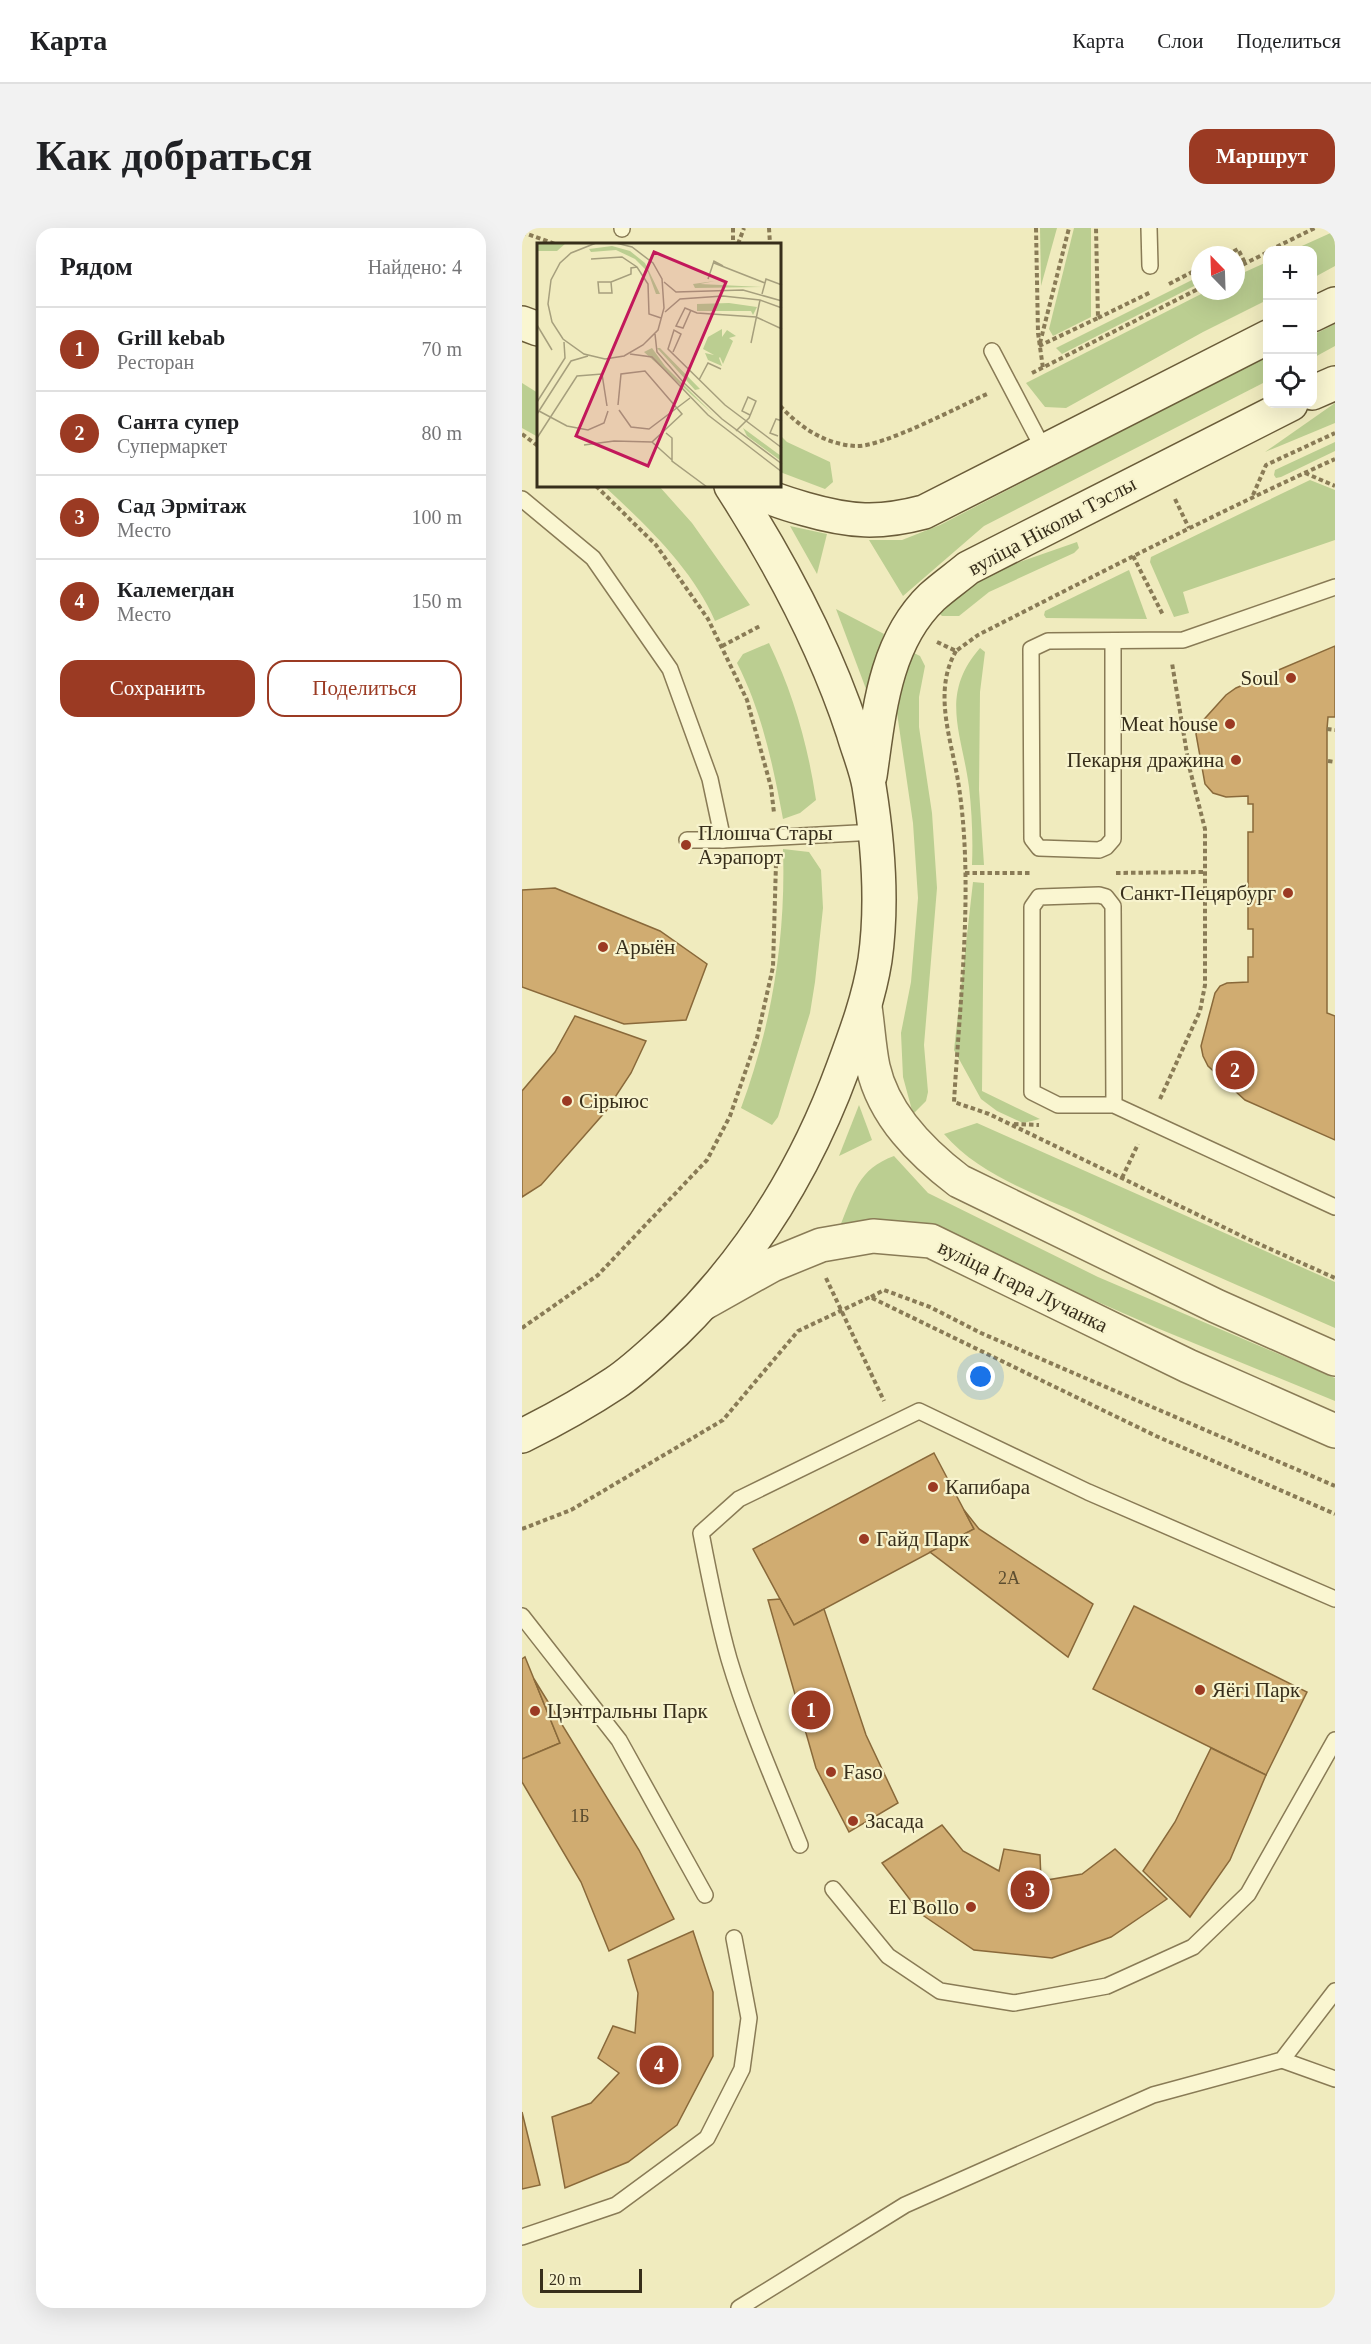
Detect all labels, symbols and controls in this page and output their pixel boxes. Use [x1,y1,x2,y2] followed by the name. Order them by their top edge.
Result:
[30,25,107,56] text: Карта
[1072,29,1124,53] text: Карта
[1157,29,1203,53] text: Слои
[1236,29,1341,53] text: Поделиться
[1189,129,1335,184] button: Маршрут
[36,133,312,179] text: Как добраться
[537,243,782,488] inset map
[1191,246,1245,300] north arrow
[1263,246,1317,408] map controls
[1263,246,1317,300] button: +
[60,252,133,281] text: Рядом
[368,256,462,278] text: Найдено: 4
[1263,300,1317,354] button: −
[117,325,225,350] text: Grill kebab
[75,338,85,360] text: 1
[421,338,462,360] text: 70 m
[117,351,194,373] text: Ресторан
[1263,354,1317,408] button: locate
[117,409,239,434] text: Санта супер
[75,422,85,444] text: 2
[421,422,462,444] text: 80 m
[117,435,227,457] text: Супермаркет
[964,472,1140,580] street label: вуліца Ніколы Тэслы
[117,493,246,518] text: Сад Эрмітаж
[75,506,85,528] text: 3
[411,506,462,528] text: 100 m
[117,519,171,541] text: Место
[117,577,234,602] text: Калемегдан
[75,590,85,612] text: 4
[411,590,462,612] text: 150 m
[117,603,171,625] text: Место
[60,660,255,717] button: Сохранить
[267,660,462,717] button: Поделиться
[1240,666,1279,690] place label: Soul
[1284,671,1298,685] marker: Soul
[1121,712,1218,736] place label: Meat house
[1223,717,1237,731] marker: Meat house
[1067,748,1225,772] place label: Пекарня дражина
[1229,753,1243,767] marker: Пекарня дражина
[698,821,833,869] place label: Плошча Стары Аэрапорт
[679,838,693,852] marker: Плошча Стары Аэрапорт
[1120,881,1276,905] place label: Санкт-Пецярбург
[1281,886,1295,900] marker: Санкт-Пецярбург
[615,935,675,959] place label: Арыён
[596,940,610,954] marker: Арыён
[1216,1048,1254,1092] pin: 2
[579,1089,648,1113] place label: Сірыюс
[560,1094,574,1108] marker: Сірыюс
[934,1235,1112,1338] street label: вуліца Ігара Лучанка
[966,1362,995,1391] your location
[945,1475,1031,1499] place label: Капибара
[926,1480,940,1494] marker: Капибара
[876,1527,970,1551] place label: Гайд Парк
[857,1532,871,1546] marker: Гайд Парк
[998,1568,1020,1588] house number: 2А
[1212,1678,1301,1702] place label: Яёгі Парк
[1193,1683,1207,1697] marker: Яёгі Парк
[792,1688,830,1732] pin: 1
[547,1699,708,1723] place label: Цэнтральны Парк
[528,1704,542,1718] marker: Цэнтральны Парк
[843,1760,883,1784] place label: Faso
[824,1765,838,1779] marker: Faso
[570,1806,590,1826] house number: 1Б
[865,1809,924,1833] place label: Засада
[846,1814,860,1828] marker: Засада
[1010,1868,1050,1912] pin: 3
[888,1895,959,1919] place label: El Bollo
[964,1900,978,1914] marker: El Bollo
[640,2042,678,2088] pin: 4
[540,2266,642,2294] scale bar
[549,2271,581,2288] text: 20 m

